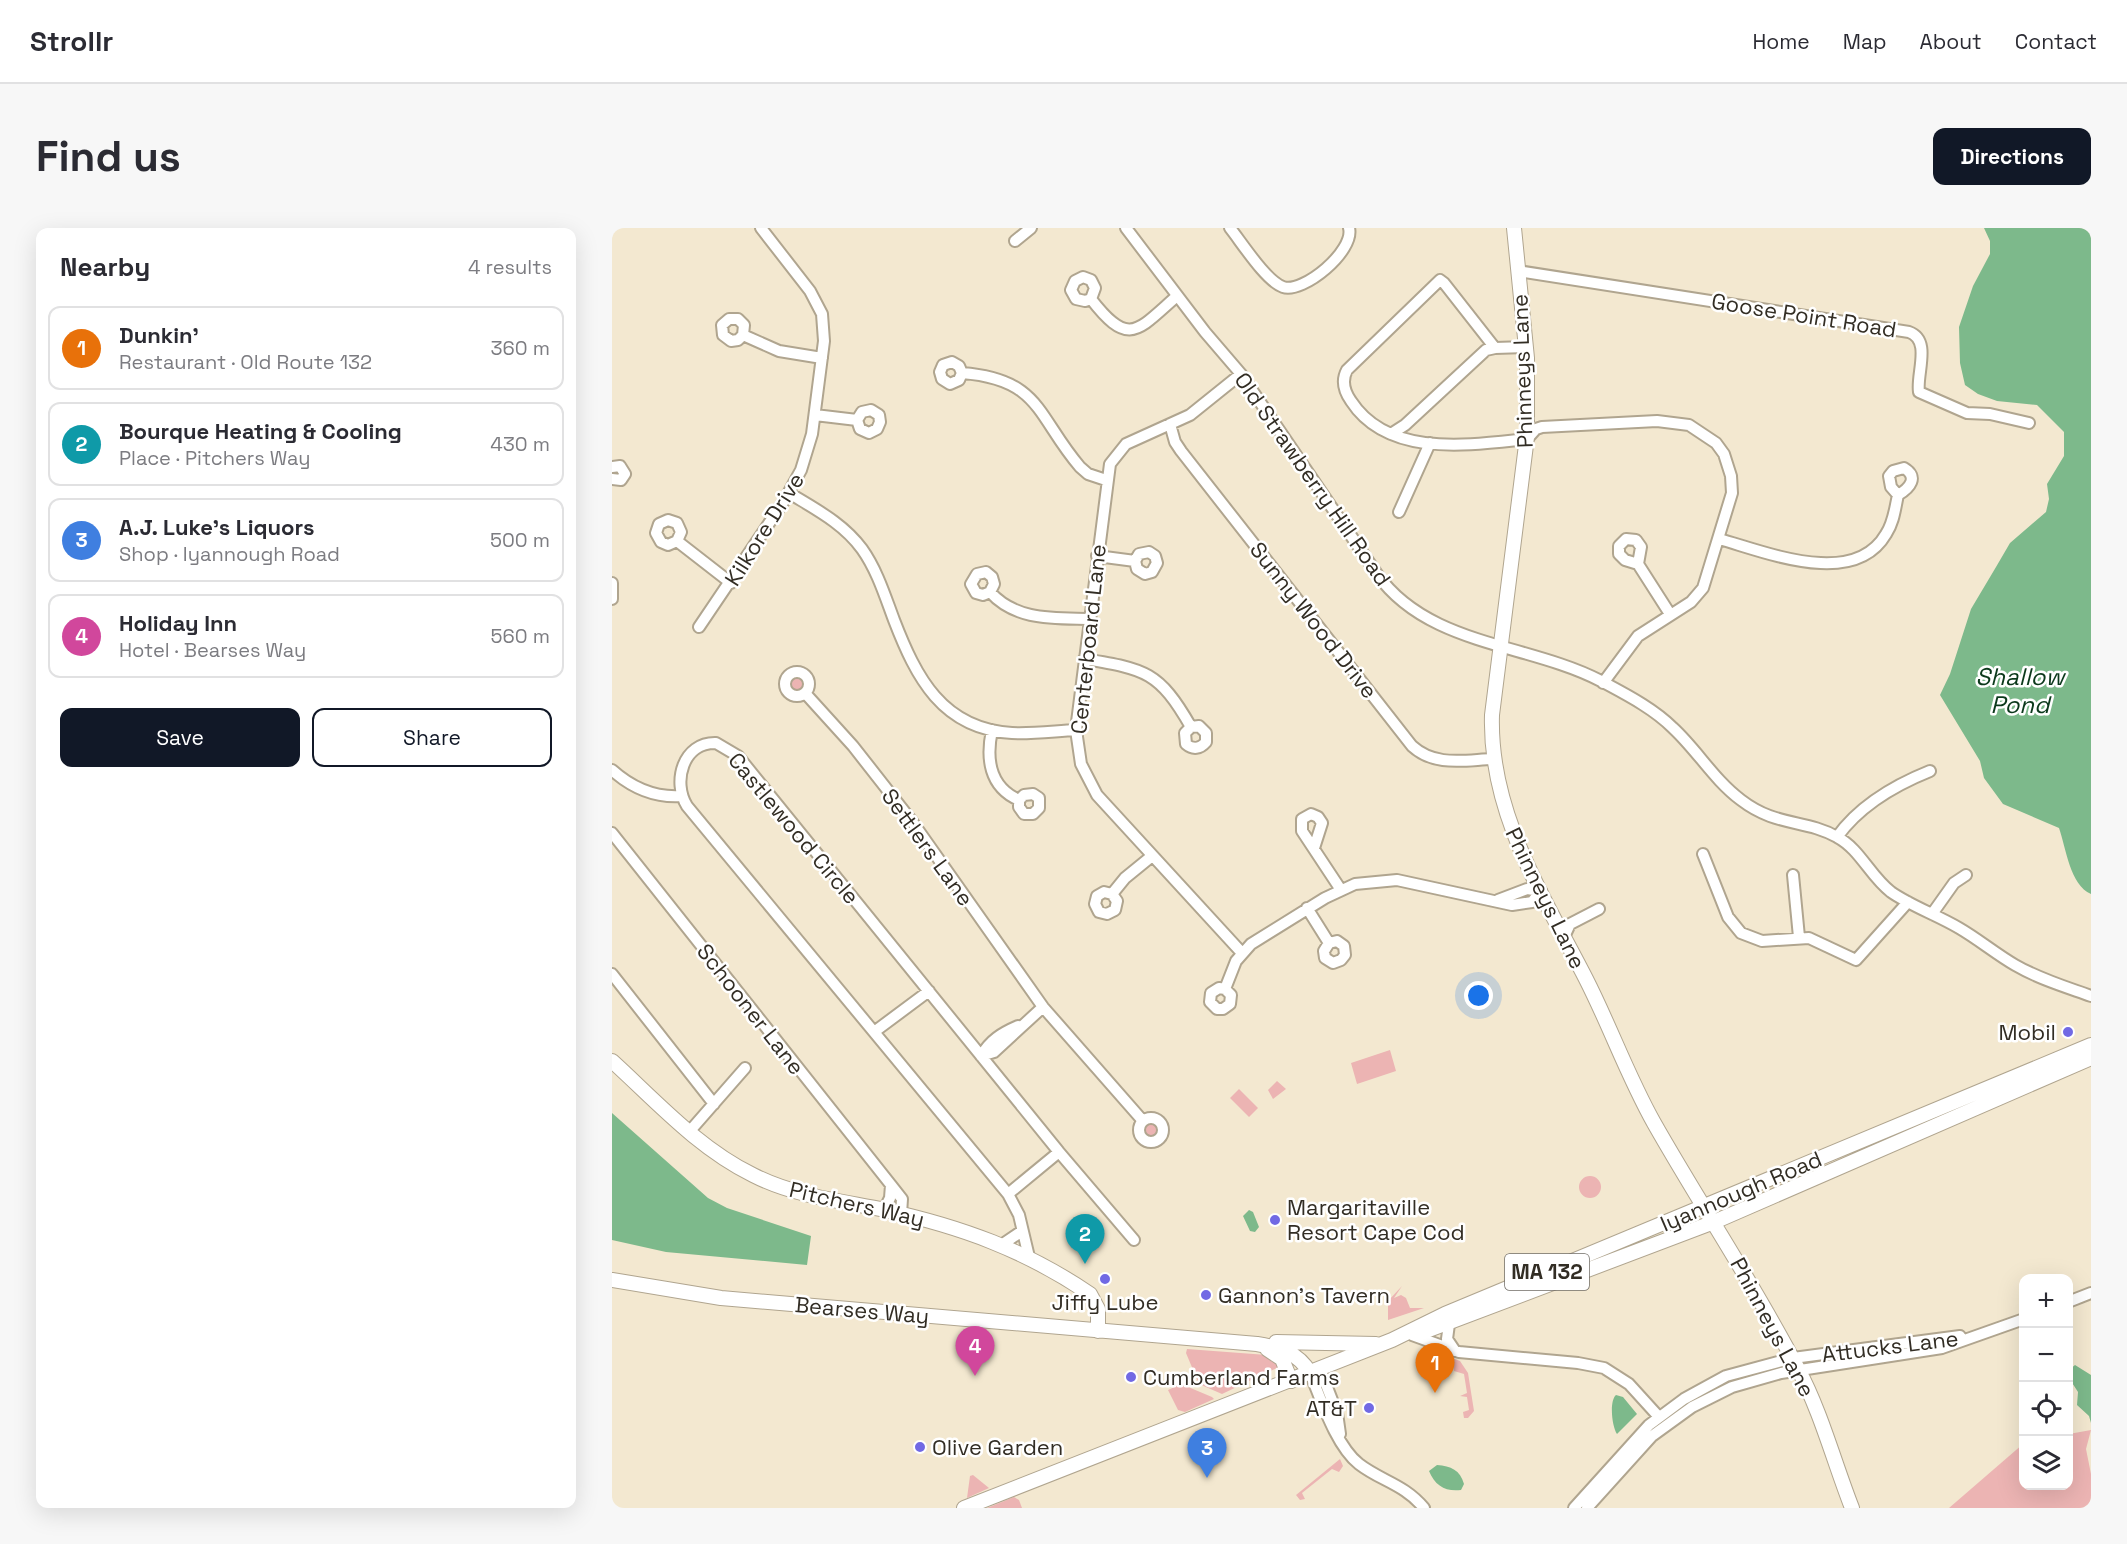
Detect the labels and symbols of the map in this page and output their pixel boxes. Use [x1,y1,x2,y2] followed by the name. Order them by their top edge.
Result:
[1710,287,1898,343] street label: Goose Point Road
[1505,294,1539,448] street label: Phinneys Lane
[1228,367,1398,591] street label: Old Strawberry Hill Road
[718,467,810,591] street label: Kilkore Drive
[1244,536,1384,704] street label: Sunny Wood Drive
[1064,543,1112,735] street label: Centerboard Lane
[1976,661,2066,720] water label: Shallow Pond
[722,746,866,910] street label: Castlewood Circle
[876,783,980,911] street label: Settlers Lane
[1500,823,1592,973] street label: Phinneys Lane
[691,938,811,1080] street label: Schooner Lane
[1464,981,1493,1010] your location
[1998,1018,2056,1046] place label: Mobil
[2061,1025,2075,1039] marker: Mobil
[1656,1144,1826,1238] street label: Iyannough Road
[787,1175,927,1233] street label: Pitchers Way
[1287,1193,1465,1246] place label: Margaritaville Resort Cape Cod
[1268,1213,1282,1227] marker: Margaritaville Resort Cape Cod
[1066,1214,1104,1264] pin: 2
[1724,1252,1822,1402] street label: Phinneys Lane
[1505,1254,1589,1290] road number: MA 132
[1098,1272,1112,1286] marker: Jiffy Lube
[1218,1281,1390,1309] place label: Gannon's Tavern
[1052,1288,1158,1316] place label: Jiffy Lube
[1199,1288,1213,1302] marker: Gannon's Tavern
[794,1290,930,1330] street label: Bearses Way
[1820,1324,1960,1368] street label: Attucks Lane
[956,1326,994,1376] pin: 4
[1416,1344,1454,1393] pin: 1
[1143,1363,1340,1391] place label: Cumberland Farms
[1124,1370,1138,1384] marker: Cumberland Farms
[1306,1394,1357,1422] place label: AT&T
[1362,1401,1376,1415] marker: AT&T
[1188,1428,1226,1478] pin: 3
[932,1433,1063,1461] place label: Olive Garden
[913,1440,927,1454] marker: Olive Garden

